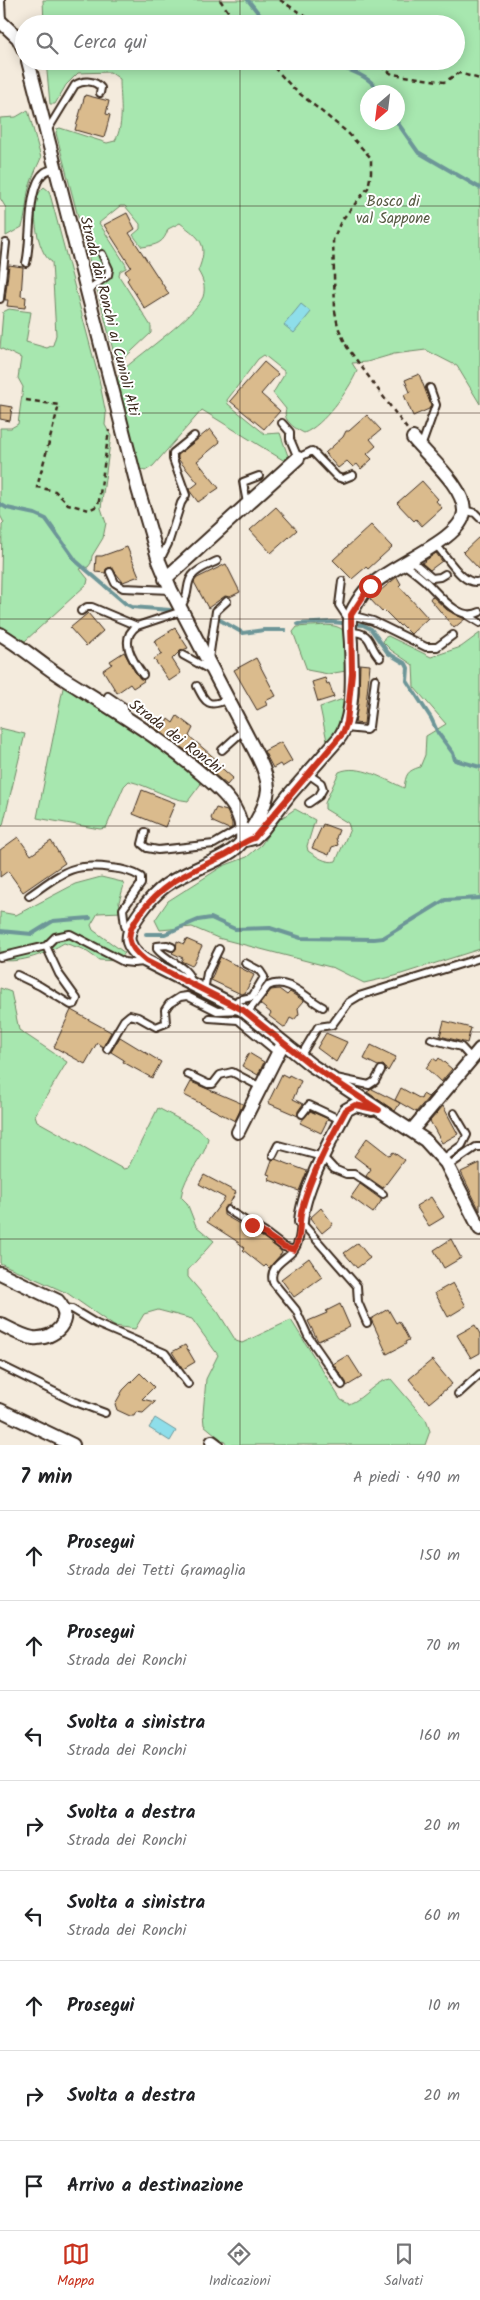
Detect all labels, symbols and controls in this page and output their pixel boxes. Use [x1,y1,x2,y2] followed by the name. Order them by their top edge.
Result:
[15,15,465,70] search box
[73,28,147,58] text: Cerca qui
[33,29,61,57] icon: search
[360,85,405,130] north arrow
[356,190,430,231] park label: Bosco di val Sappone
[73,214,146,420] street label: Strada dai Ronchi ai Cunioli Alti
[359,575,382,598] route start
[123,694,228,781] street label: Strada dei Ronchi
[241,1214,264,1237] route end
[20,1461,72,1494] text: 7 min
[353,1465,460,1490] text: A piedi · 490 m
[67,1528,134,1558] text: Prosegui
[20,1542,48,1570] icon: ahead
[419,1543,460,1568] text: 150 m
[67,1558,246,1583] text: Strada dei Tetti Gramaglia
[67,1618,134,1648] text: Prosegui
[20,1632,48,1660] icon: ahead
[425,1633,460,1658] text: 70 m
[67,1648,186,1673] text: Strada dei Ronchi
[67,1708,205,1738] text: Svolta a sinistra
[20,1722,48,1750] icon: left
[419,1723,460,1748] text: 160 m
[67,1738,186,1763] text: Strada dei Ronchi
[67,1798,195,1828] text: Svolta a destra
[20,1812,48,1840] icon: right
[424,1813,460,1838] text: 20 m
[67,1828,186,1853] text: Strada dei Ronchi
[67,1888,205,1918] text: Svolta a sinistra
[20,1902,48,1930] icon: left
[424,1903,460,1928] text: 60 m
[67,1918,186,1943] text: Strada dei Ronchi
[67,1991,134,2021] text: Prosegui
[20,1992,48,2020] icon: ahead
[428,1993,460,2018] text: 10 m
[67,2081,195,2111] text: Svolta a destra
[20,2082,48,2110] icon: right
[424,2083,460,2108] text: 20 m
[67,2171,243,2201] text: Arrivo a destinazione
[20,2172,48,2200] icon: arrive
[57,2240,95,2292] tab: Mappa
[209,2240,270,2292] tab: Indicazioni
[384,2240,423,2292] tab: Salvati

